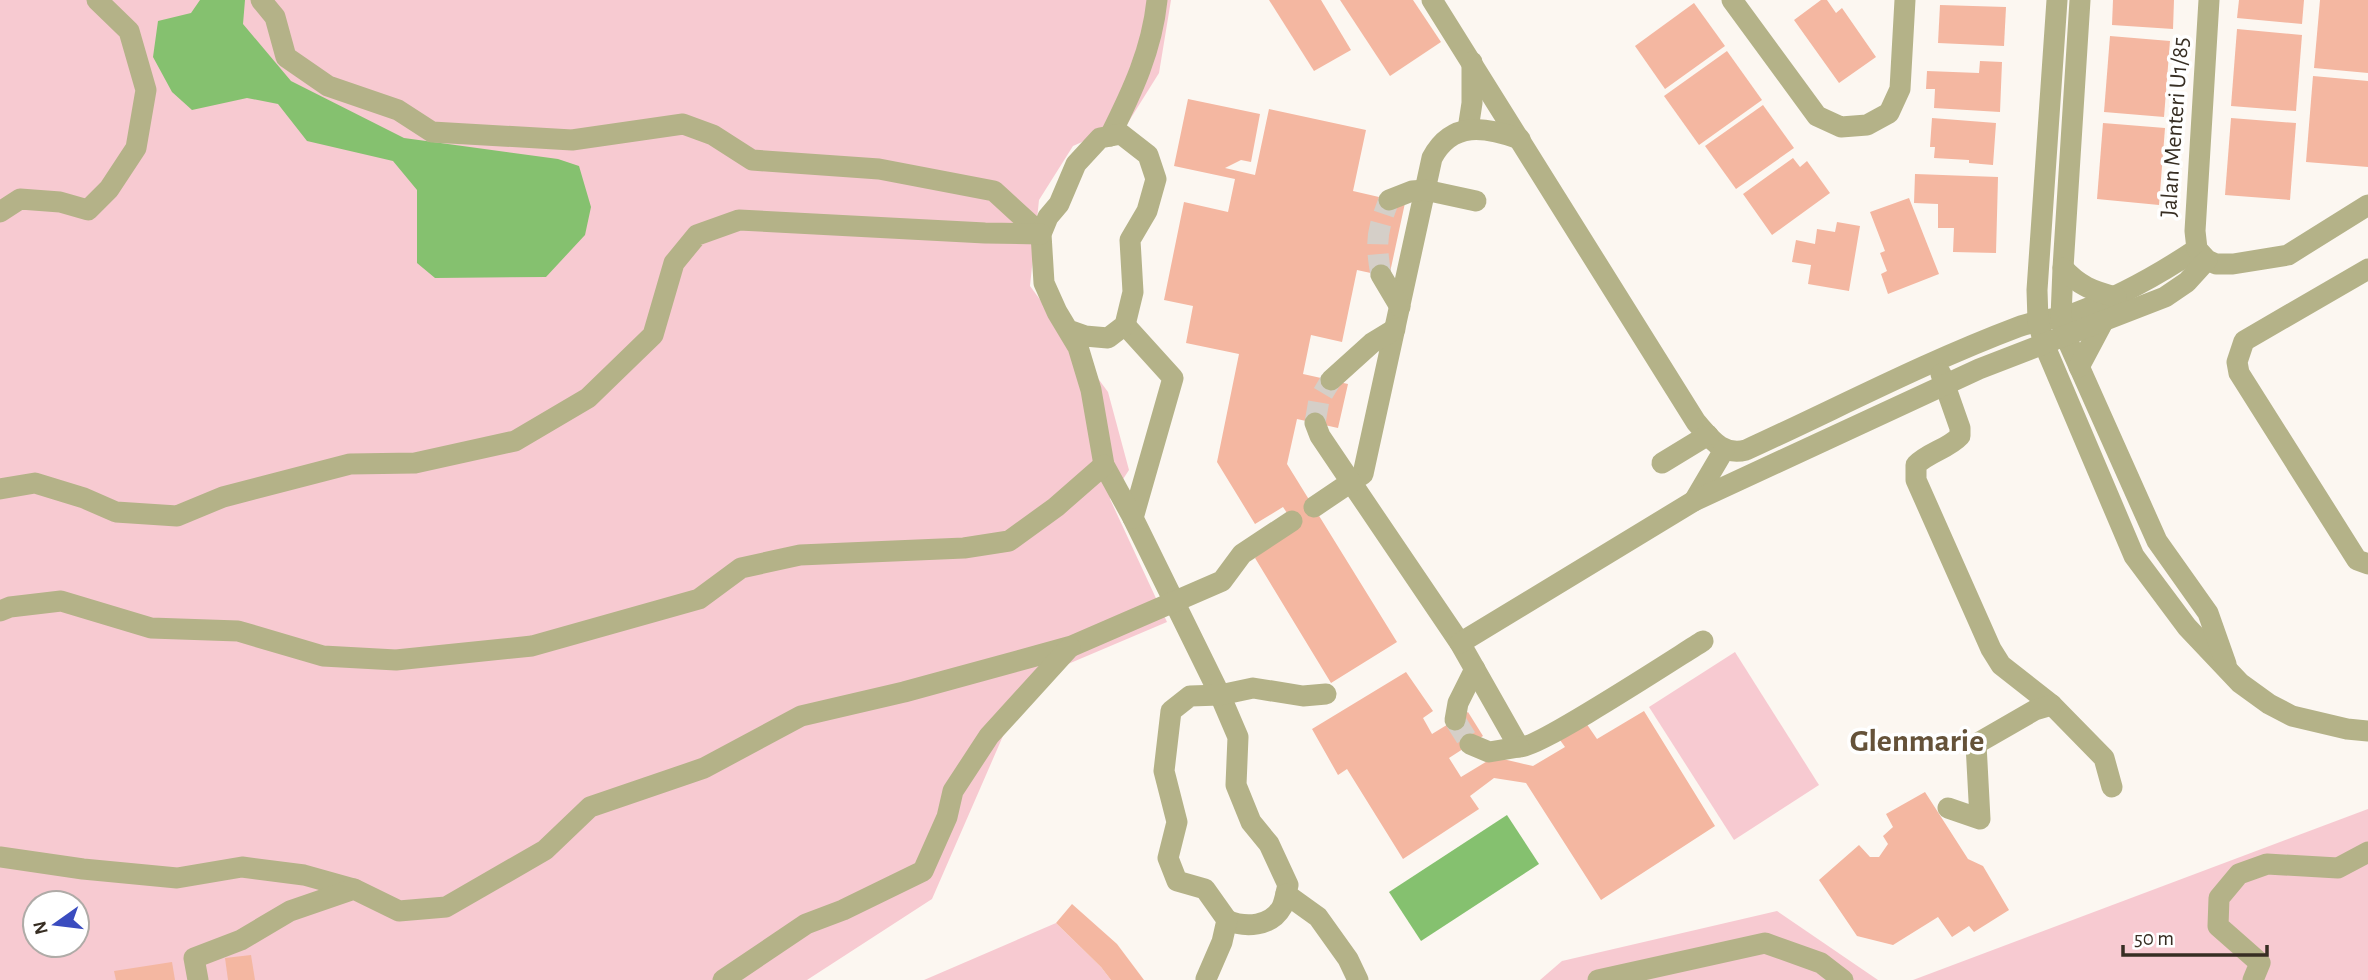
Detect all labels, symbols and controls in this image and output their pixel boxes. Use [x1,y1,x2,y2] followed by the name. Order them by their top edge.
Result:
[2157,36,2193,218] street label: Jalan Menteri U1/85
[1850,725,1984,757] district label: Glenmarie
[21,889,91,959] north arrow
[2123,914,2266,958] scale bar
[30,919,52,936] text: N
[2134,928,2174,949] text: 50 m

